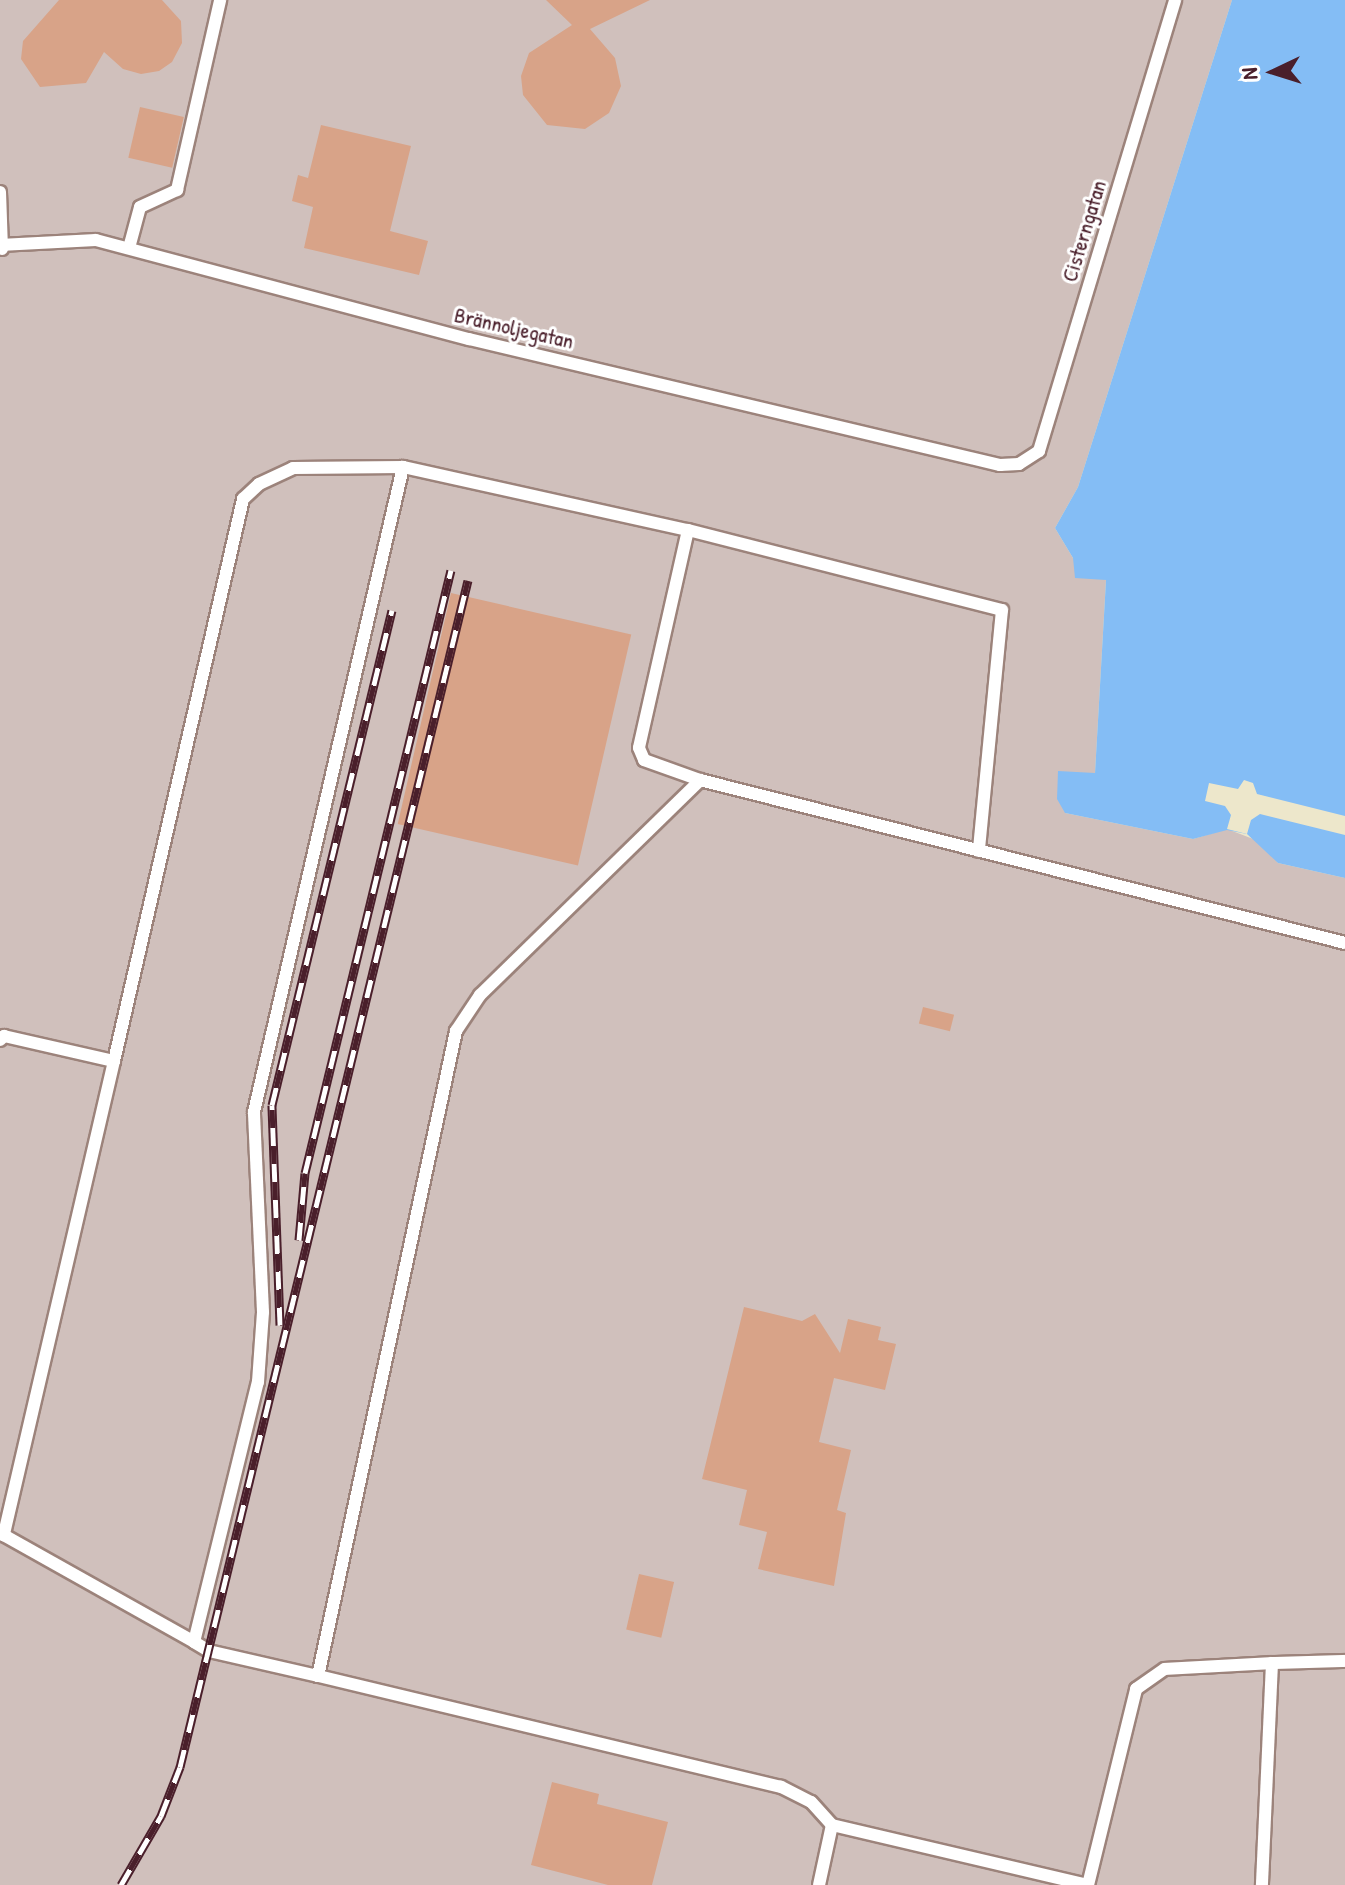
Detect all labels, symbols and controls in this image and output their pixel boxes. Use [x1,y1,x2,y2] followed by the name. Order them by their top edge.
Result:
[1233,32,1313,112] north arrow
[1234,67,1264,81] text: N
[1056,177,1112,285] street label: Cisterngatan
[452,301,576,355] street label: Brännoljegatan

